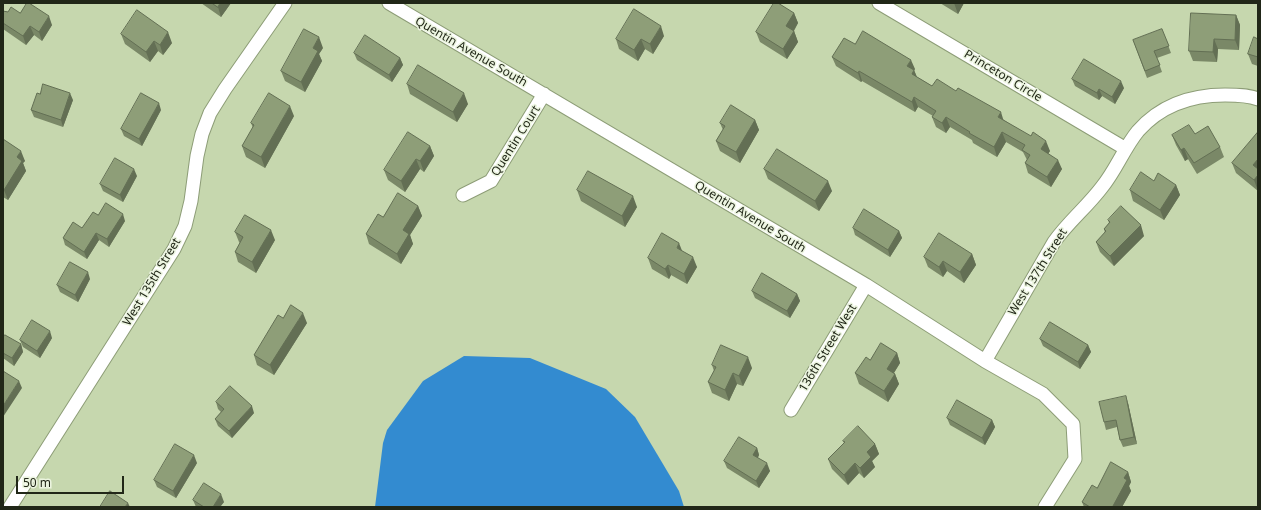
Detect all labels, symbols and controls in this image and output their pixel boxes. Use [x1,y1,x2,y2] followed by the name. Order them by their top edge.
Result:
[412,14,530,90] street label: Quentin Avenue South
[961,47,1045,105] street label: Princeton Circle
[489,103,543,179] street label: Quentin Court
[692,178,808,256] street label: Quentin Avenue South
[1005,226,1071,318] street label: West 137th Street
[120,235,184,329] street label: West 135th Street
[796,301,860,395] street label: 136th Street West
[18,468,126,494] scale bar
[23,474,51,491] text: 50 m

